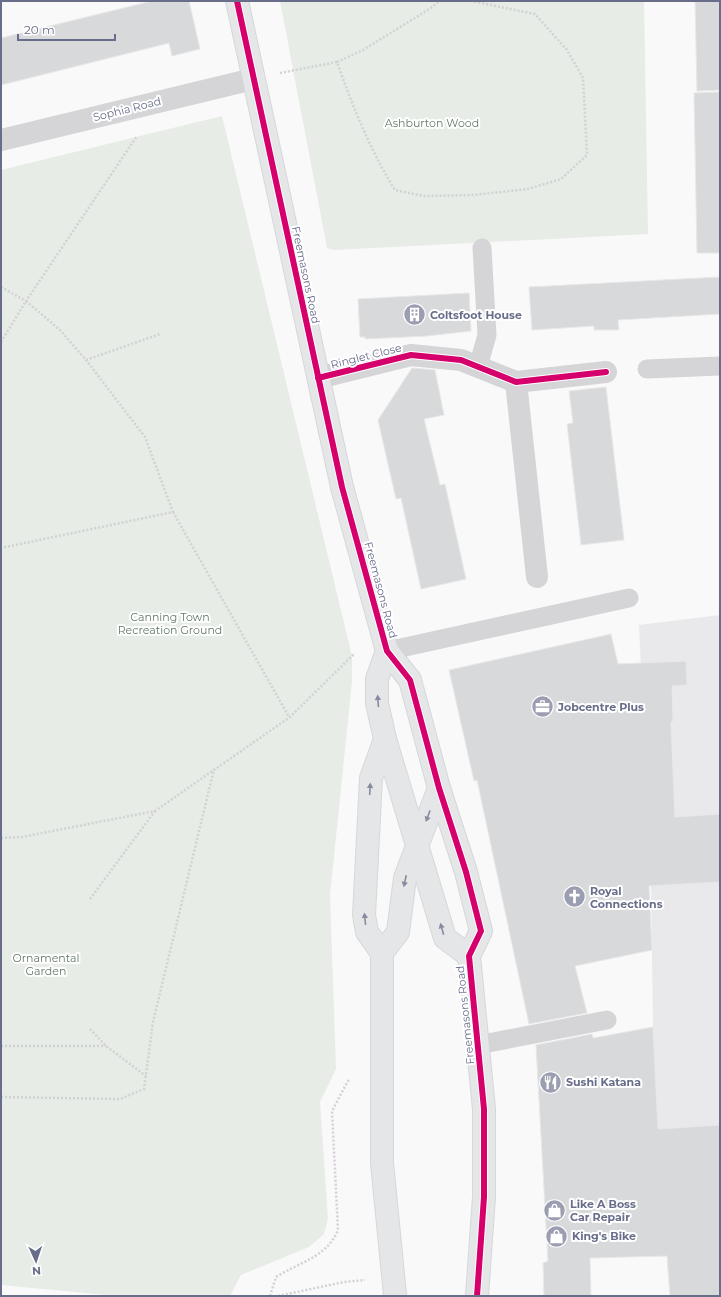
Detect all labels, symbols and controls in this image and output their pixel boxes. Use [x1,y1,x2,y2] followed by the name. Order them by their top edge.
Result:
[18,16,115,42] scale bar
[24,22,55,37] text: 20 m
[92,94,162,124] street label: Sophia Road
[385,116,479,130] park label: Ashburton Wood
[289,225,323,325] street label: Freemasons Road
[401,302,427,328] building icon: Coltsfoot House
[430,308,522,322] place label: Coltsfoot House
[329,340,403,372] street label: Ringlet Close
[361,540,401,640] street label: Freemasons Road
[118,610,222,637] park label: Canning Town Recreation Ground
[529,694,555,720] office icon: Jobcentre Plus
[374,695,381,707] one-way arrow
[557,700,644,714] place label: Jobcentre Plus
[367,783,374,795] one-way arrow
[425,811,431,823] one-way arrow
[401,875,407,888] one-way arrow
[562,884,588,910] church icon: Royal Connections
[590,884,663,911] place label: Royal Connections
[362,913,368,925] one-way arrow
[439,923,445,935] one-way arrow
[13,951,79,978] park label: Ornamental Garden
[453,965,477,1065] street label: Freemasons Road
[537,1069,563,1095] restaurant icon: Sushi Katana
[566,1075,641,1089] place label: Sushi Katana
[542,1197,568,1223] shop icon: Like A Boss Car Repair
[570,1197,636,1224] place label: Like A Boss Car Repair
[543,1223,569,1249] shop icon: King's Bike
[572,1229,636,1243] place label: King's Bike
[16,1241,56,1281] north arrow
[32,1264,41,1278] text: N

